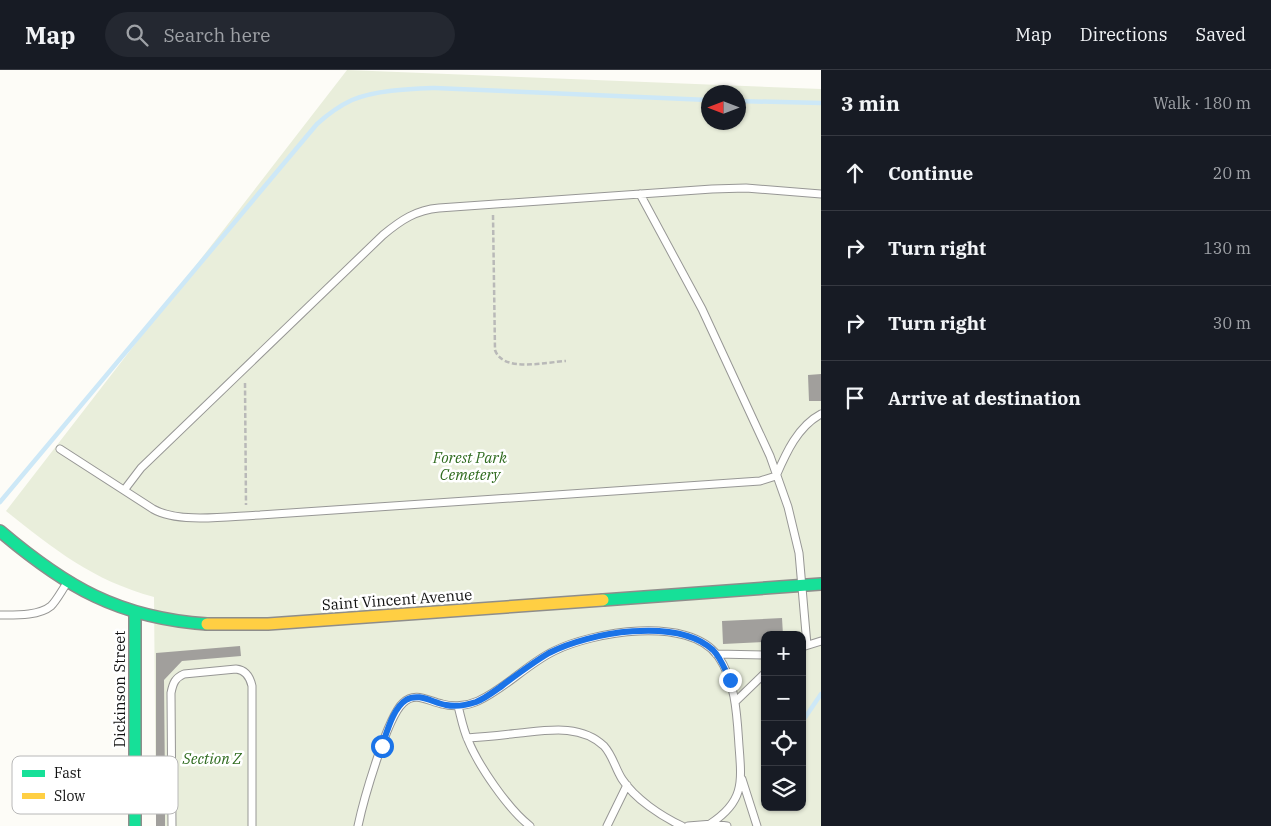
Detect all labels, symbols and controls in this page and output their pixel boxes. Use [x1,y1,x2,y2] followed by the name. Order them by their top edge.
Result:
[105,12,455,57] search box
[25,19,75,51] text: Map
[123,21,151,49] icon: search
[163,23,270,47] text: Search here
[1015,23,1052,46] text: Map
[1080,23,1168,46] text: Directions
[1196,23,1246,46] text: Saved
[701,85,746,130] north arrow
[841,89,900,117] text: 3 min
[1153,93,1251,113] text: Walk · 180 m
[841,159,869,187] icon: ahead
[888,161,973,185] text: Continue
[1213,163,1251,183] text: 20 m
[841,234,869,262] icon: right
[888,236,986,260] text: Turn right
[1203,238,1251,258] text: 130 m
[841,309,869,337] icon: right
[888,311,986,335] text: Turn right
[1213,313,1251,333] text: 30 m
[841,384,869,412] icon: arrive
[888,386,1081,410] text: Arrive at destination
[432,448,507,484] park label: Forest Park Cemetery
[321,585,473,614] street label: Saint Vincent Avenue
[110,630,129,748] street label: Dickinson Street
[761,631,806,811] map controls
[761,631,806,676] button: +
[719,669,742,692] route end
[761,676,806,721] button: −
[761,721,806,766] button: locate
[371,735,394,758] route start
[182,749,243,768] park label: Section Z
[12,756,178,814] legend
[54,764,82,782] text: Fast
[761,766,806,811] button: layers
[54,787,85,805] text: Slow

